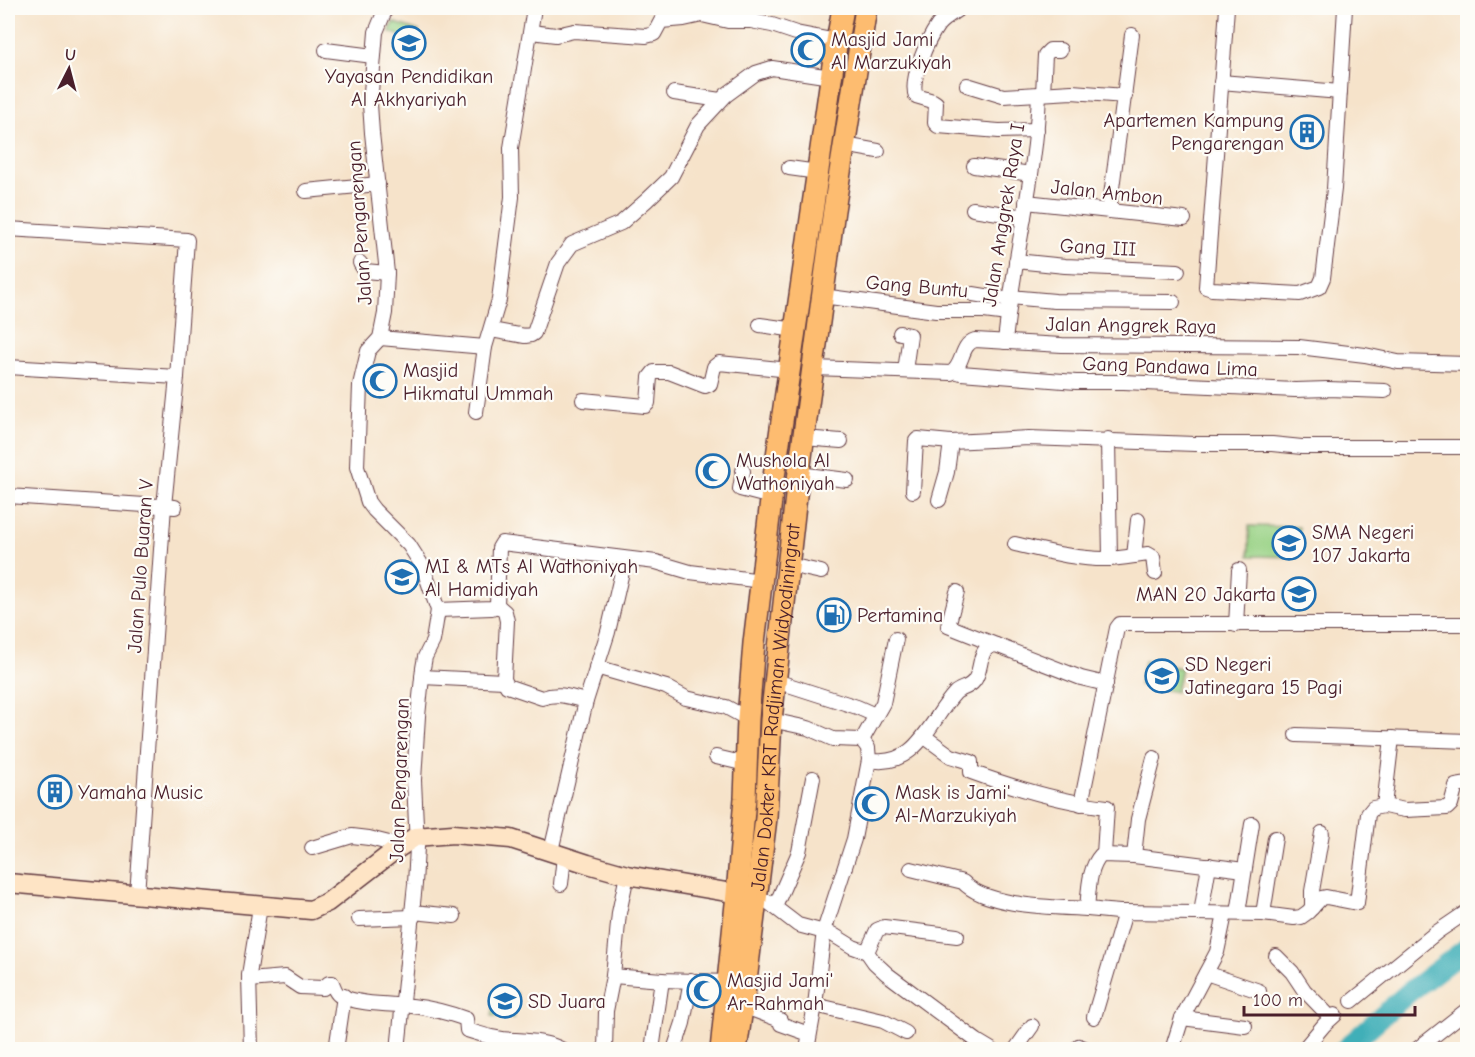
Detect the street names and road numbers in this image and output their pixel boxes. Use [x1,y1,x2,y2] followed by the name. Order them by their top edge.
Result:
[978,122,1029,308] street label: Jalan Anggrek Raya I
[342,140,377,306] street label: Jalan Pengarengan
[1050,175,1164,210] street label: Jalan Ambon
[1059,234,1137,261] street label: Gang III
[865,271,969,302] street label: Gang Buntu
[1045,313,1217,338] street label: Jalan Anggrek Raya
[1082,352,1258,381] street label: Gang Pandawa Lima
[123,478,158,654] street label: Jalan Pulo Buaran V
[746,521,805,892] street label: Jalan Dokter KRT Radjiman Widyodiningrat
[385,697,414,863] street label: Jalan Pengarengan

